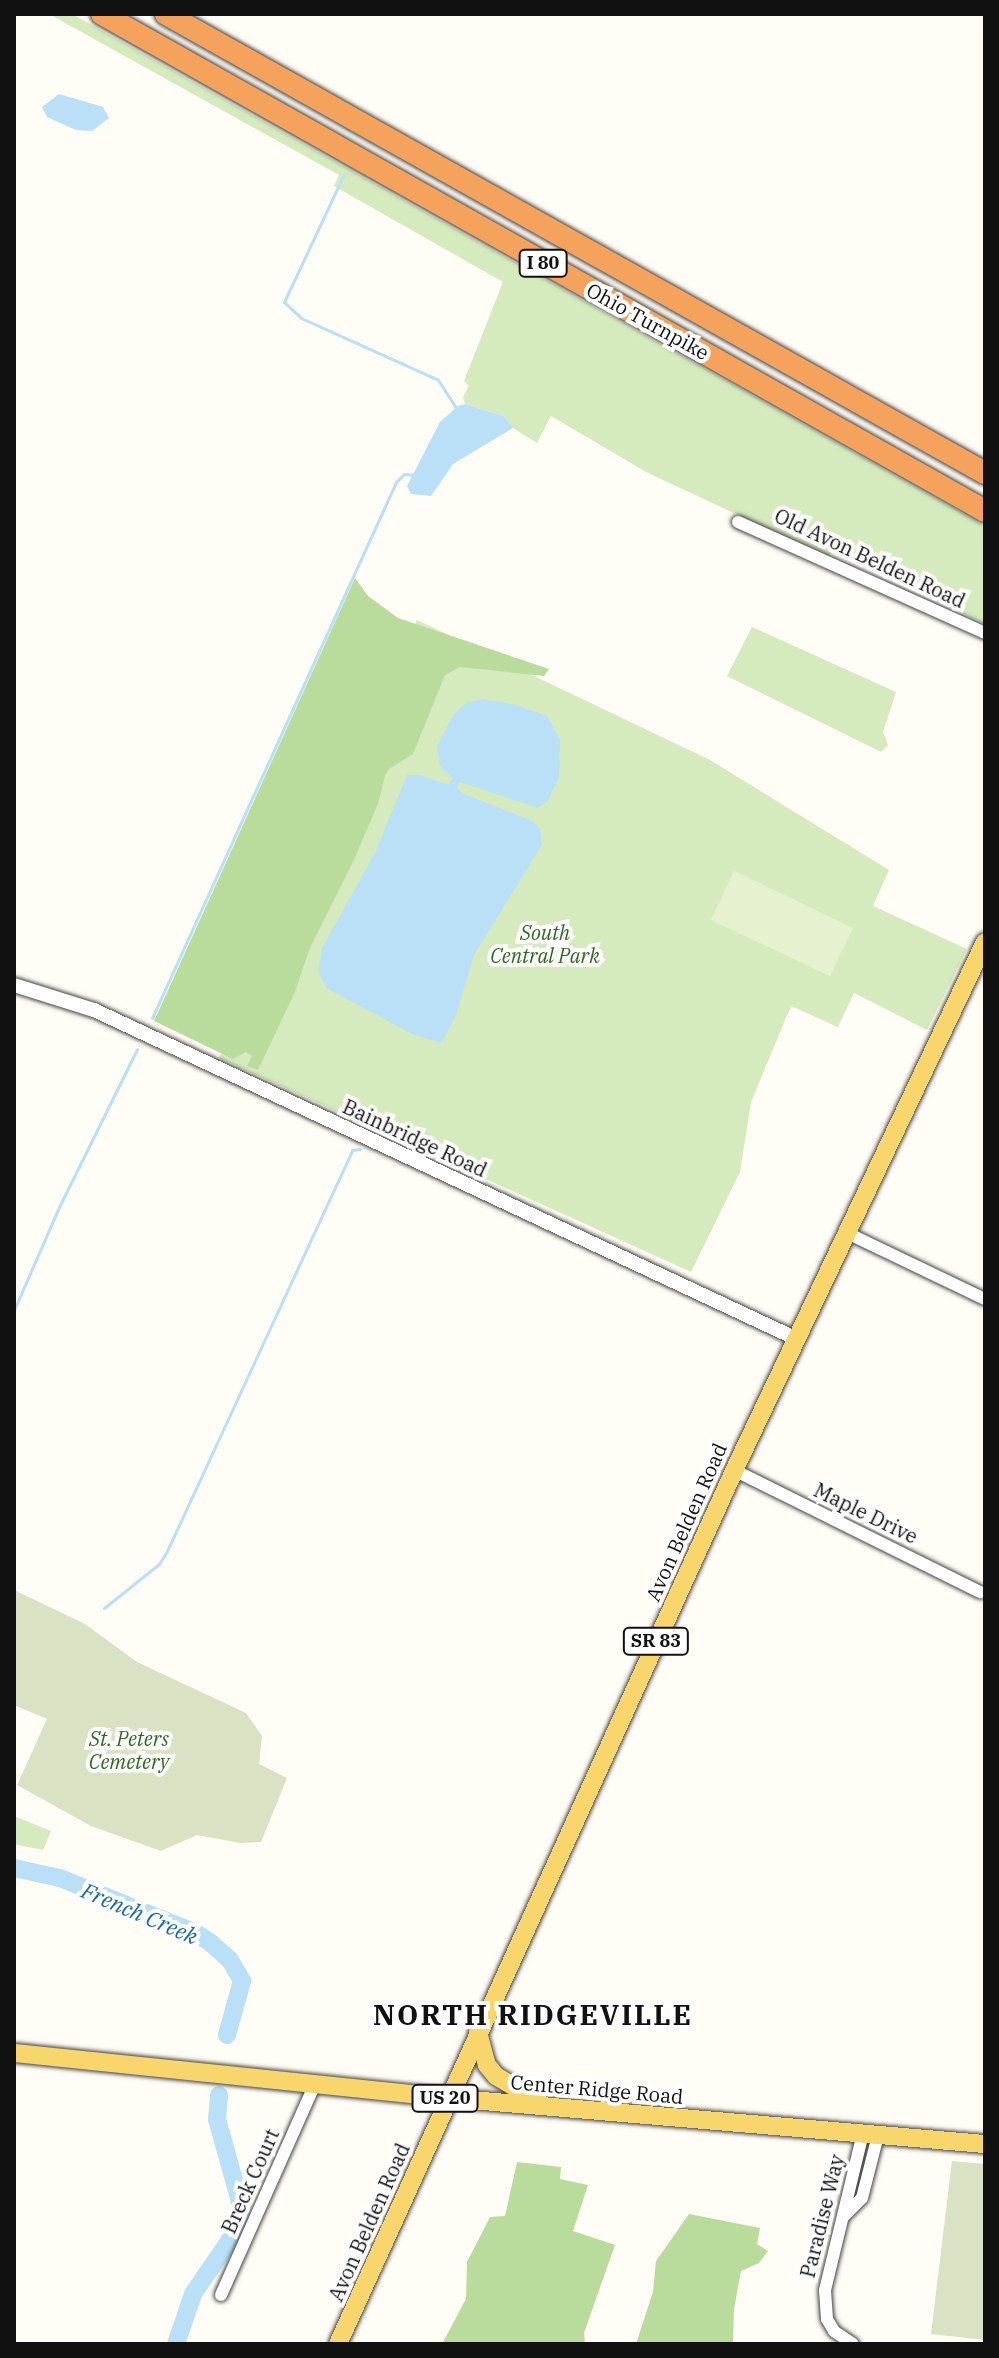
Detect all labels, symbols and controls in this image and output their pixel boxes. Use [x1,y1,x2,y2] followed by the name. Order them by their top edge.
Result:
[517,249,569,277] road number: I 80
[583,277,713,365] street label: Ohio Turnpike
[771,503,969,613] street label: Old Avon Belden Road
[490,921,600,968] park label: South Central Park
[339,1094,491,1182] street label: Bainbridge Road
[640,1439,732,1605] street label: Avon Belden Road
[810,1478,922,1548] street label: Maple Drive
[622,1627,690,1655] road number: SR 83
[89,1727,169,1774] park label: St. Peters Cemetery
[78,1877,202,1949] water label: French Creek
[373,1998,693,2032] district label: NORTH RIDGEVILLE
[510,2069,684,2109] street label: Center Ridge Road
[411,2084,479,2112] road number: US 20
[216,2125,284,2237] street label: Breck Court
[323,2139,415,2305] street label: Avon Belden Road
[795,2152,849,2280] street label: Paradise Way

